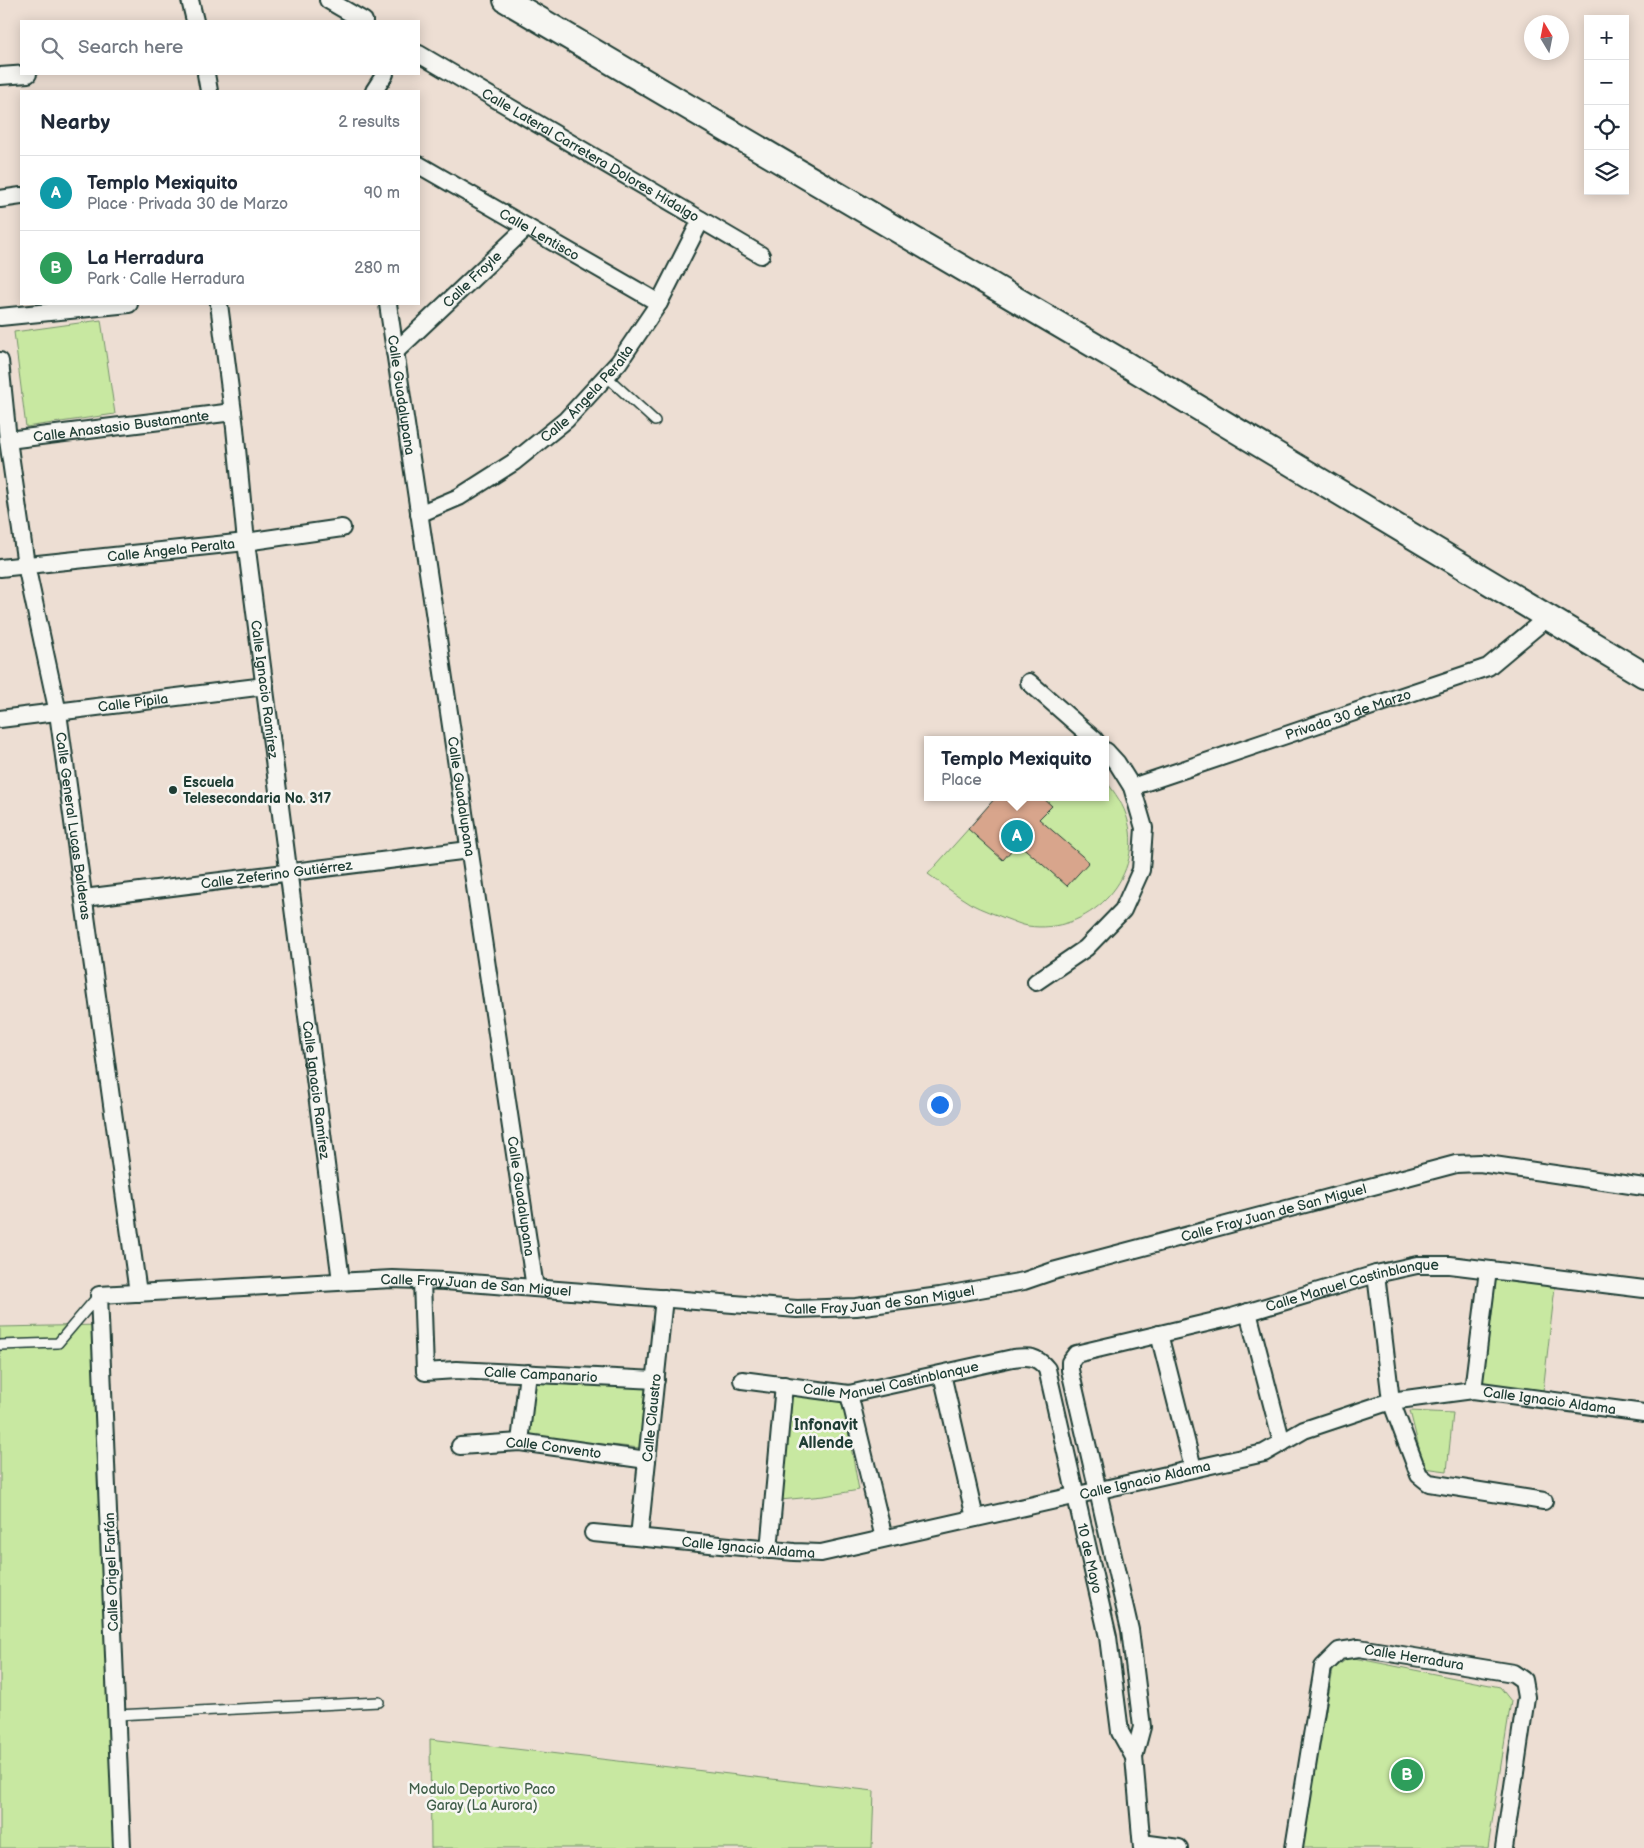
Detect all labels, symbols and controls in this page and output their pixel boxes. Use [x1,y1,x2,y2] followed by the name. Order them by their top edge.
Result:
[1524,15,1569,60] north arrow
[1584,15,1629,195] map controls
[1584,15,1629,60] button: +
[20,20,420,75] search box
[38,34,66,62] icon: search
[78,36,183,59] text: Search here
[1584,60,1629,105] button: −
[478,85,702,226] street label: Calle Lateral Carretera Dolores Hidalgo
[1584,105,1629,150] button: locate
[40,110,110,135] text: Nearby
[338,113,400,132] text: 2 results
[1584,150,1629,195] button: layers
[87,172,238,195] text: Templo Mexiquito
[51,184,61,203] text: A
[364,184,400,203] text: 90 m
[87,195,288,214] text: Place · Privada 30 de Marzo
[496,205,583,265] street label: Calle Lentisco
[87,247,204,270] text: La Herradura
[439,248,505,311] street label: Calle Froyle
[50,259,62,278] text: B
[354,259,400,278] text: 280 m
[87,270,245,289] text: Park · Calle Herradura
[384,334,418,456] street label: Calle Guadalupana
[537,342,637,446] street label: Calle Ángela Peralta
[32,407,210,446] street label: Calle Anastasio Bustamante
[106,535,236,566] street label: Calle Ángela Peralta
[247,619,282,760] street label: Calle Ignacio Ramírez
[1283,686,1413,744] street label: Privada 30 de Marzo
[97,690,169,716] street label: Calle Pípila
[52,731,94,921] street label: Calle General Lucas Balderas
[444,735,478,858] street label: Calle Guadalupana
[924,736,1109,801] popup
[941,748,1092,771] text: Templo Mexiquito
[941,771,982,790] text: Place
[183,774,331,807] place label: Escuela Telesecondaria No. 317
[167,784,179,796] marker: Escuela Telesecondaria No. 317
[1001,817,1033,855] pin: A
[200,857,354,892] street label: Calle Zeferino Gutiérrez
[299,1020,333,1161] street label: Calle Ignacio Ramírez
[927,1092,953,1118] your location
[503,1135,538,1257] street label: Calle Guadalupana
[1179,1180,1368,1246] street label: Calle Fray Juan de San Miguel
[1264,1257,1439,1315] street label: Calle Manuel Castinblanque
[380,1271,572,1300] street label: Calle Fray Juan de San Miguel
[784,1282,976,1318] street label: Calle Fray Juan de San Miguel
[802,1358,980,1403] street label: Calle Manuel Castinblanque
[483,1363,598,1386] street label: Calle Campanario
[639,1373,665,1463] street label: Calle Claustro
[1482,1383,1617,1418] street label: Calle Ignacio Aldama
[794,1416,859,1453] district label: Infonavit Allende
[505,1434,603,1462] street label: Calle Convento
[1078,1457,1212,1503] street label: Calle Ignacio Aldama
[101,1512,122,1632] street label: Calle Origel Farfán
[1073,1522,1106,1595] street label: 10 de Mayo
[681,1533,815,1562] street label: Calle Ignacio Aldama
[1363,1641,1465,1674] street label: Calle Herradura
[1391,1756,1423,1794] pin: B
[408,1781,556,1814] park label: Modulo Deportivo Paco Garay (La Aurora)

